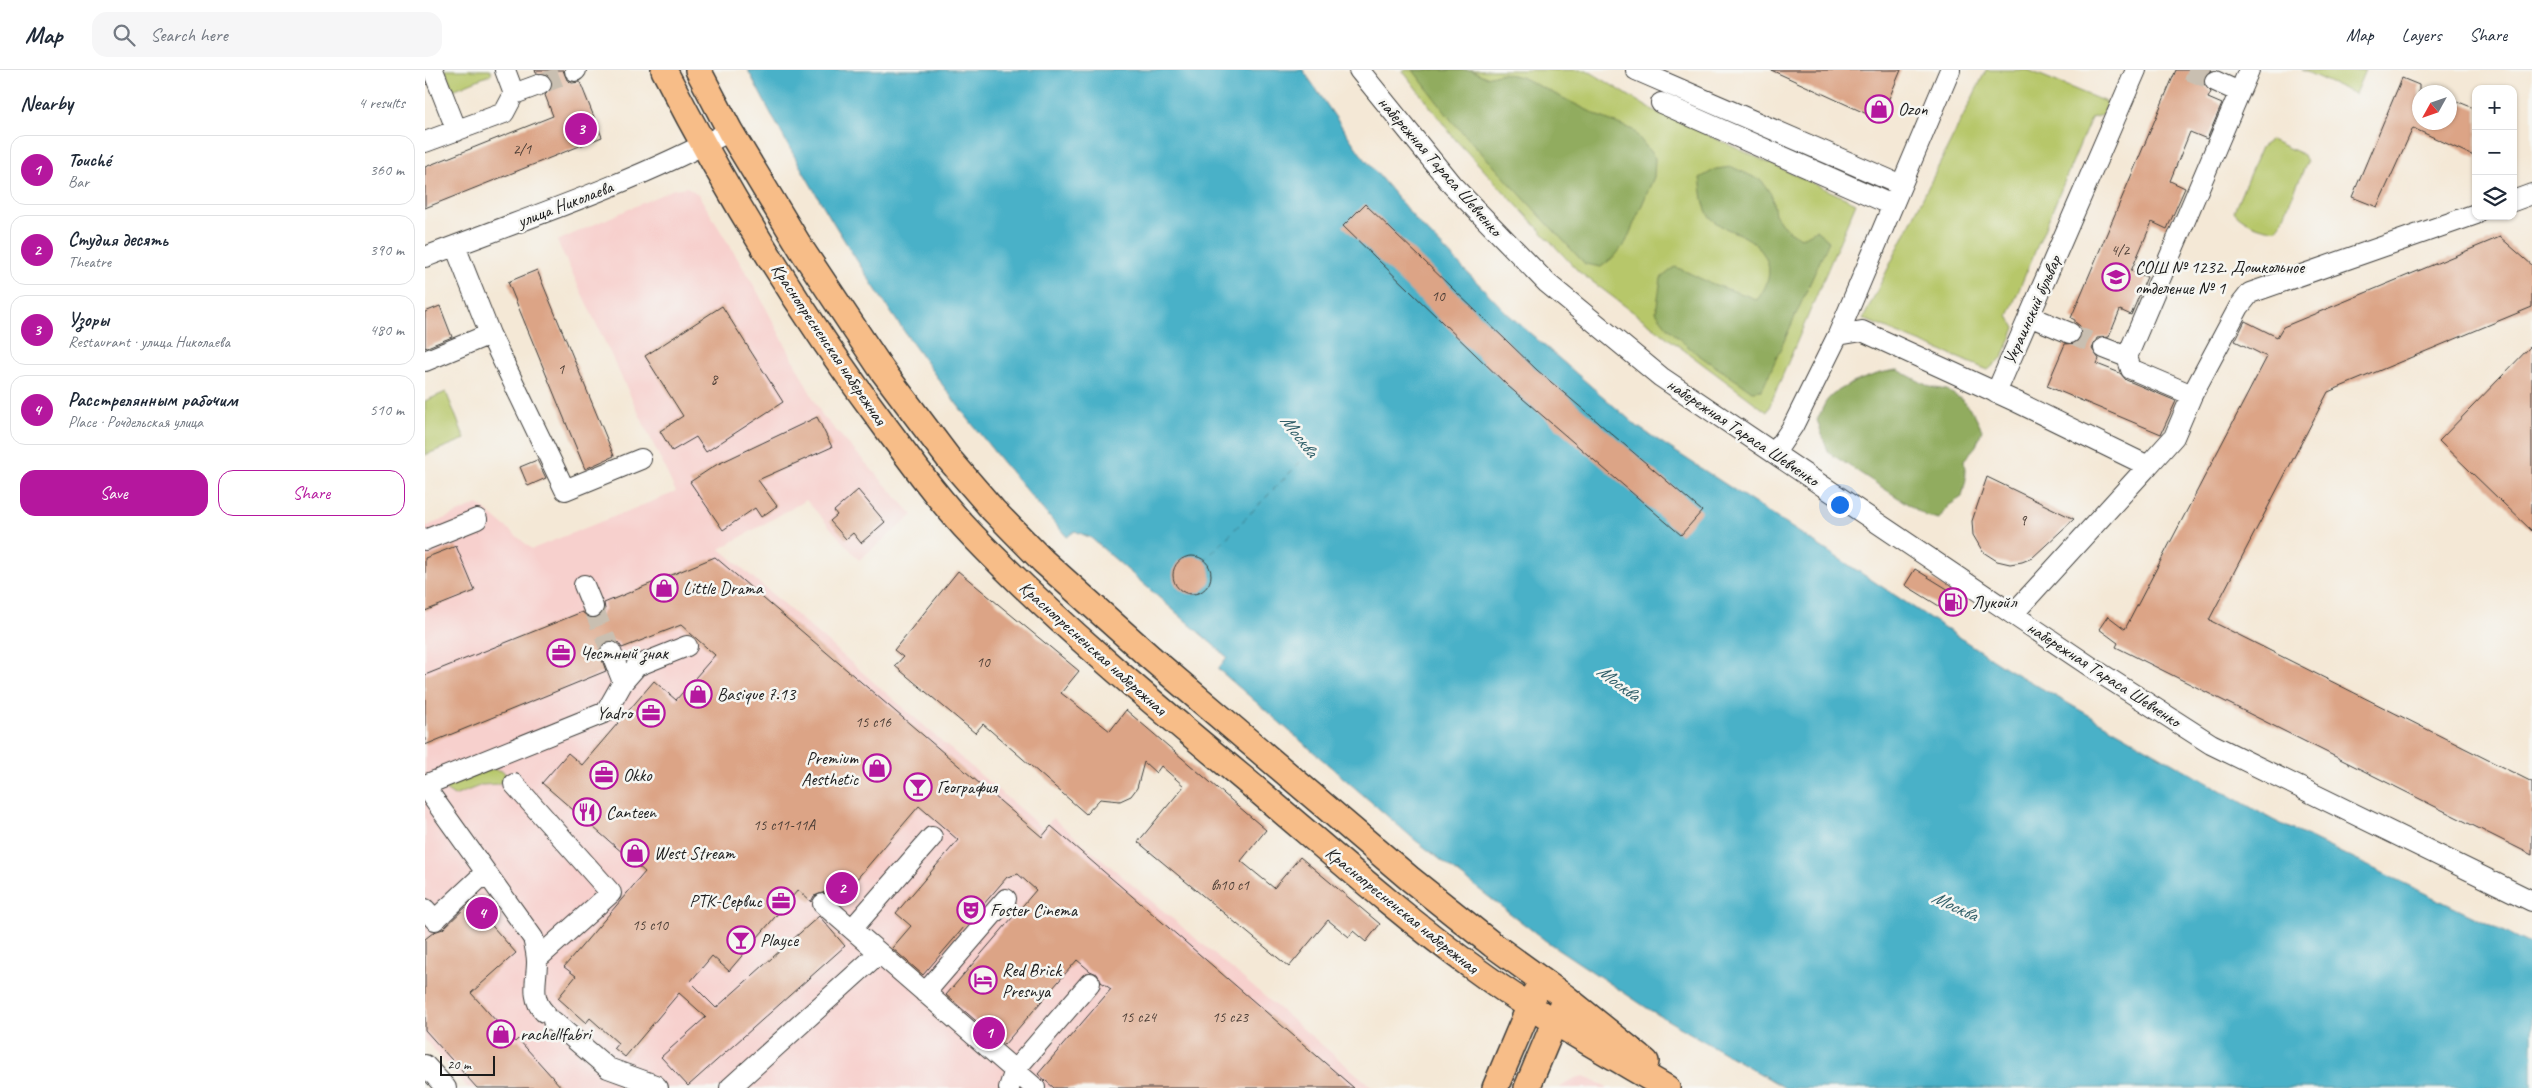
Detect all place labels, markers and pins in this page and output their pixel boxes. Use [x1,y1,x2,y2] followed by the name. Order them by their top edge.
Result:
[1864,94,1894,124] shop icon: Ozon
[1898,98,1928,120] place label: Ozon
[565,110,597,148] pin: 3
[2135,256,2305,299] place label: СОШ № 1232. Дошкольное отделение № 1
[2101,262,2131,292] school or university icon: СОШ № 1232. Дошкольное отделение № 1
[649,573,679,603] shop icon: Little Drama
[683,577,764,599] place label: Little Drama
[1938,587,1968,617] fuel station icon: Лукойл
[1972,591,2018,613] place label: Лукойл
[546,638,576,668] office icon: Честный знак
[580,642,670,665] place label: Честный знак
[683,679,713,709] shop icon: Basique 7.13
[717,683,797,705] place label: Basique 7.13
[636,698,666,728] office icon: Yadro
[596,702,634,724] place label: Yadro
[801,747,859,790] place label: Premium Aesthetic
[862,753,892,783] shop icon: Premium Aesthetic
[589,760,619,790] office icon: Okko
[623,764,653,786] place label: Okko
[903,772,933,802] bar icon: География
[937,776,998,798] place label: География
[572,797,602,827] restaurant icon: Canteen
[606,801,657,823] place label: Canteen
[620,838,650,868] shop icon: West Stream
[654,842,736,864] place label: West Stream
[826,869,858,907] pin: 2
[766,886,796,916] office icon: РТК-Сервис
[689,890,763,912] place label: РТК-Сервис
[466,894,498,932] pin: 4
[956,895,986,925] theatre icon: Foster Cinema
[990,899,1079,921] place label: Foster Cinema
[726,925,756,955] bar icon: Playce
[760,929,799,951] place label: Playce
[1002,959,1063,1002] place label: Red Brick Presnya
[968,965,998,995] hotel icon: Red Brick Presnya
[973,1014,1005,1052] pin: 1
[486,1019,516,1049] shop icon: rachellfabri
[520,1023,594,1045] place label: rachellfabri

